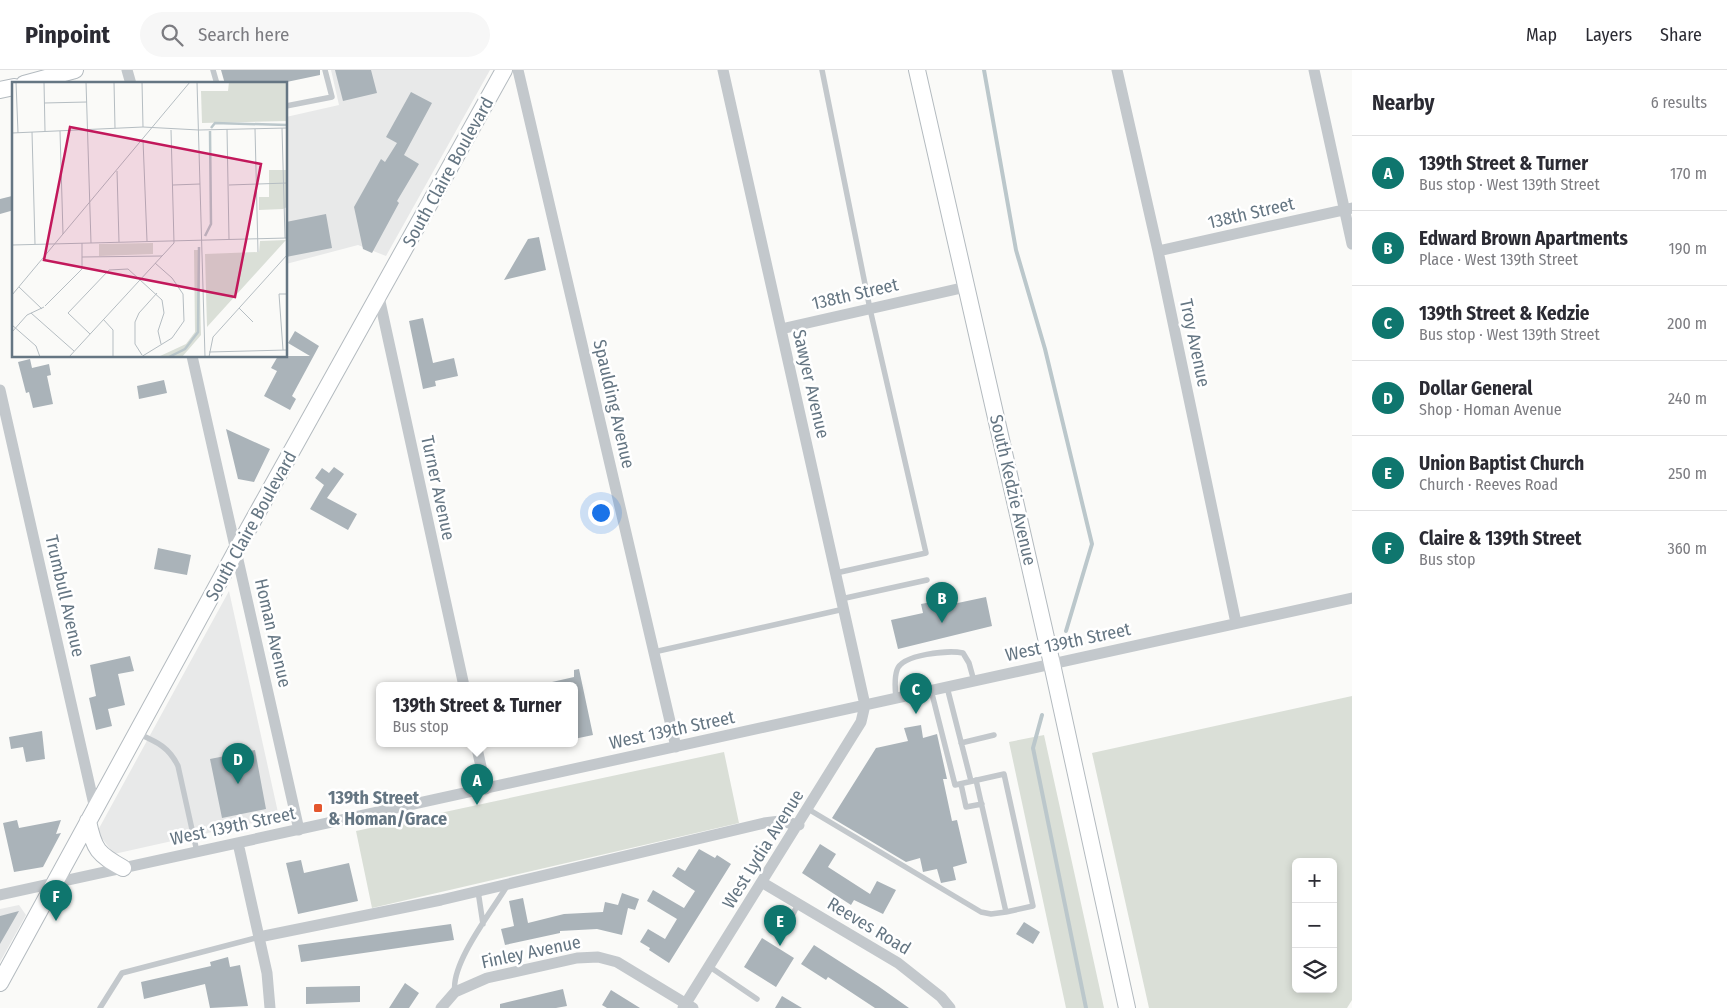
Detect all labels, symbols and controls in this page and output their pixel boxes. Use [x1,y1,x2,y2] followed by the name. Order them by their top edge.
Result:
[140,12,490,57] search box
[25,21,110,49] text: Pinpoint
[158,21,186,49] icon: search
[198,23,289,46] text: Search here
[1526,24,1557,46] text: Map
[1585,24,1632,46] text: Layers
[1660,24,1702,46] text: Share
[12,82,288,358] inset map
[1372,90,1434,116] text: Nearby
[398,93,498,251] street label: South Claire Boulevard
[1651,93,1707,112] text: 6 results
[1419,152,1588,175] text: 139th Street & Turner
[1384,164,1392,183] text: A
[1670,164,1707,183] text: 170 m
[1419,175,1600,194] text: Bus stop · West 139th Street
[1206,192,1296,234] street label: 138th Street
[1419,227,1628,250] text: Edward Brown Apartments
[1384,239,1392,258] text: B
[1669,239,1707,258] text: 190 m
[1419,250,1578,269] text: Place · West 139th Street
[810,273,900,315] street label: 138th Street
[1175,297,1215,389] street label: Troy Avenue
[1419,302,1589,325] text: 139th Street & Kedzie
[1384,314,1392,333] text: C
[1667,314,1707,333] text: 200 m
[1419,325,1600,344] text: Bus stop · West 139th Street
[788,327,834,441] street label: Sawyer Avenue
[588,337,640,471] street label: Spaulding Avenue
[1419,377,1532,400] text: Dollar General
[1383,389,1393,408] text: D
[1668,389,1707,408] text: 240 m
[1419,400,1562,419] text: Shop · Homan Avenue
[985,412,1041,568] street label: South Kedzie Avenue
[416,434,460,542] street label: Turner Avenue
[201,447,301,605] street label: South Claire Boulevard
[1419,452,1584,475] text: Union Baptist Church
[1384,464,1392,483] text: E
[1668,464,1707,483] text: 250 m
[1419,475,1558,494] text: Church · Reeves Road
[588,500,614,526] your location
[1419,527,1582,550] text: Claire & 139th Street
[40,533,90,659] street label: Trumbull Avenue
[1384,539,1392,558] text: F
[1667,539,1707,558] text: 360 m
[1419,550,1475,569] text: Bus stop
[250,577,296,690] street label: Homan Avenue
[926,582,958,623] pin: B
[1003,618,1133,666] street label: West 139th Street
[900,673,932,714] pin: C
[376,682,578,747] popup
[392,694,562,717] text: 139th Street & Turner
[607,706,737,754] street label: West 139th Street
[392,717,449,736] text: Bus stop
[222,743,254,784] pin: D
[461,764,493,805] pin: A
[718,785,808,913] street label: West Lydia Avenue
[328,787,447,830] place label: 139th Street & Homan/Grace
[168,802,298,850] street label: West 139th Street
[312,802,324,814] marker: 139th Street & Homan/Grace
[1292,858,1337,993] map controls
[1292,858,1337,903] button: +
[40,880,72,921] pin: F
[823,893,915,959] street label: Reeves Road
[1292,903,1337,948] button: −
[764,905,796,946] pin: E
[479,931,583,973] street label: Finley Avenue
[1292,948,1337,993] button: layers

